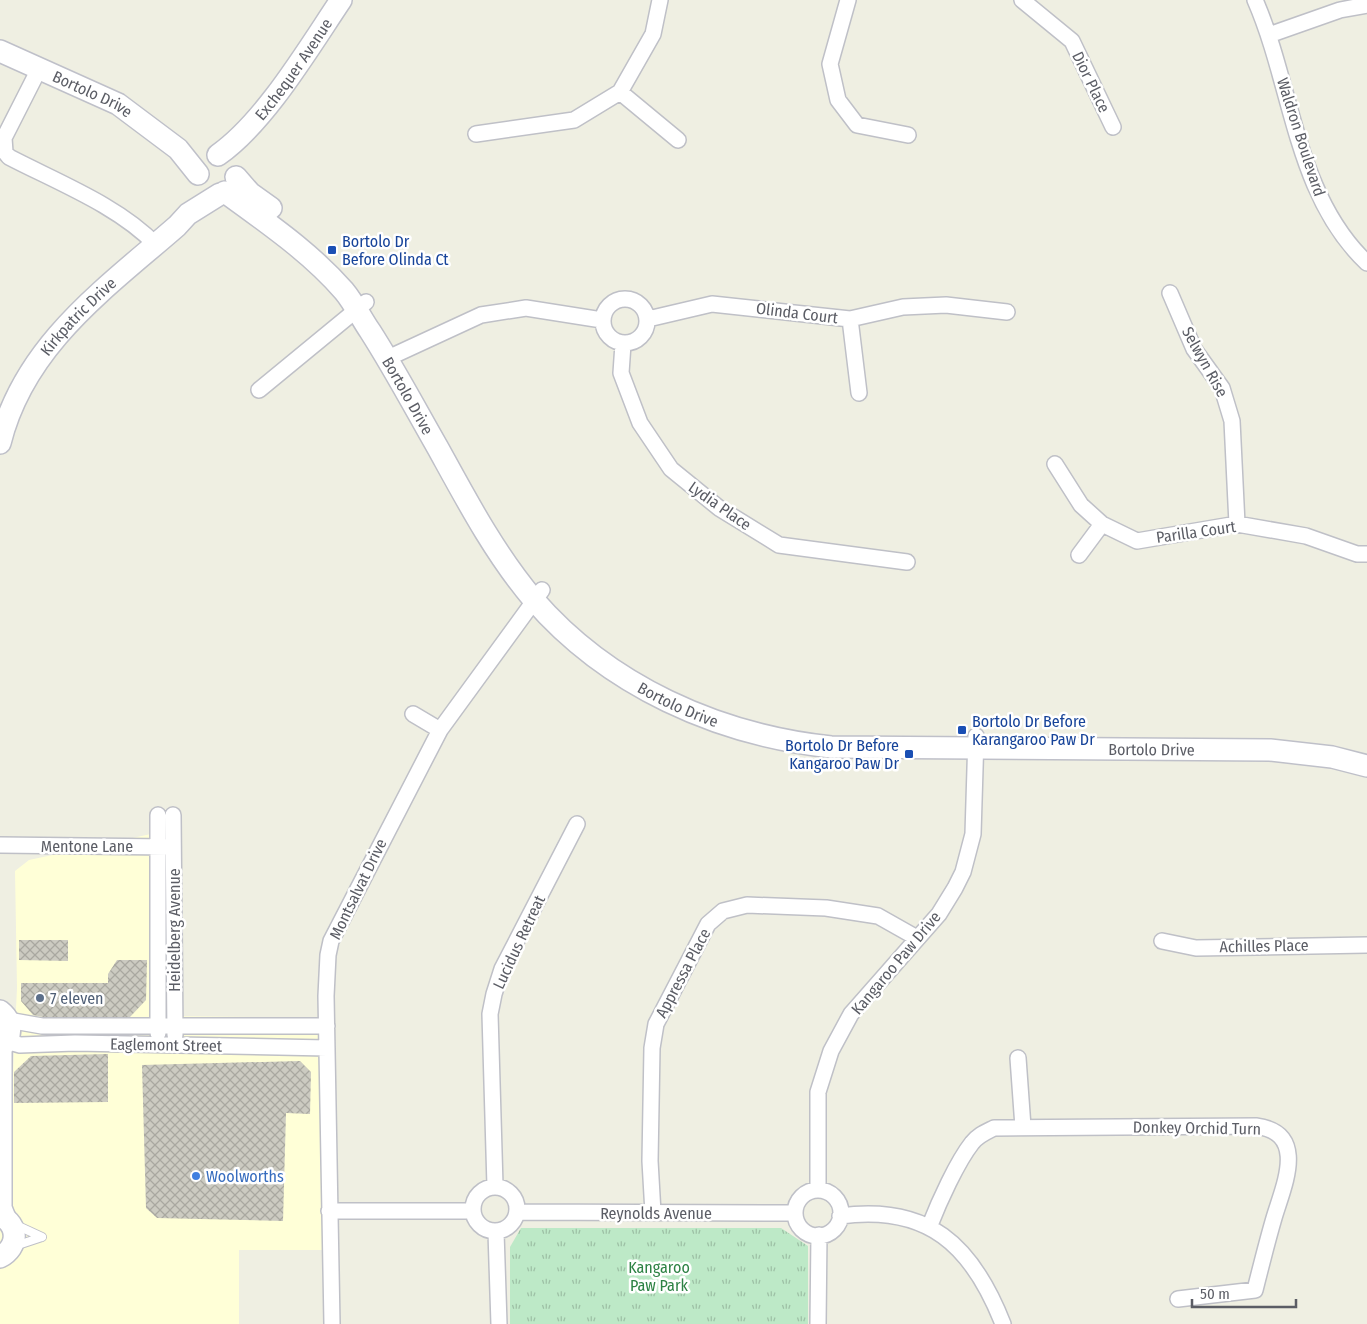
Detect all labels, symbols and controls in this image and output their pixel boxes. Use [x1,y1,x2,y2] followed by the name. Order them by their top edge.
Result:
[251,15,336,124] street label: Exchequer Avenue
[1068,48,1114,116] street label: Dior Place
[50,66,136,121] street label: Bortolo Drive
[1273,75,1329,199] street label: Waldron Boulevard
[342,232,449,269] place label: Bortolo Dr Before Olinda Ct
[326,244,338,256] marker: Bortolo Dr Before Olinda Ct
[36,273,120,359] street label: Kirkpatric Drive
[755,299,840,328] street label: Olinda Court
[1178,324,1232,401] street label: Selwyn Rise
[379,353,438,438] street label: Bortolo Drive
[685,478,755,534] street label: Lydia Place
[1155,517,1238,547] street label: Parilla Court
[634,678,721,731] street label: Bortolo Drive
[972,712,1095,749] place label: Bortolo Dr Before Karangaroo Paw Dr
[956,724,968,736] marker: Bortolo Dr Before Karangaroo Paw Dr
[785,736,899,773] place label: Bortolo Dr Before Kangaroo Paw Dr
[1108,739,1195,759] street label: Bortolo Drive
[903,748,915,760] marker: Bortolo Dr Before Kangaroo Paw Dr
[325,836,391,942] street label: Montsalvat Drive
[41,837,133,856] street label: Mentone Lane
[165,868,184,992] street label: Heidelberg Avenue
[489,891,549,992] street label: Lucidus Retreat
[847,907,945,1018] street label: Kangaroo Paw Drive
[652,925,714,1021] street label: Appressa Place
[1219,936,1309,956] street label: Achilles Place
[50,989,104,1008] place label: 7 eleven
[34,992,46,1004] marker: 7 eleven
[110,1035,223,1055] street label: Eaglemont Street
[1133,1117,1261,1139] street label: Donkey Orchid Turn
[206,1167,284,1186] place label: Woolworths
[190,1170,202,1182] marker: Woolworths
[600,1204,712,1223] street label: Reynolds Avenue
[628,1258,690,1295] park label: Kangaroo Paw Park
[1192,1276,1296,1308] scale bar
[1200,1285,1230,1303] text: 50 m

